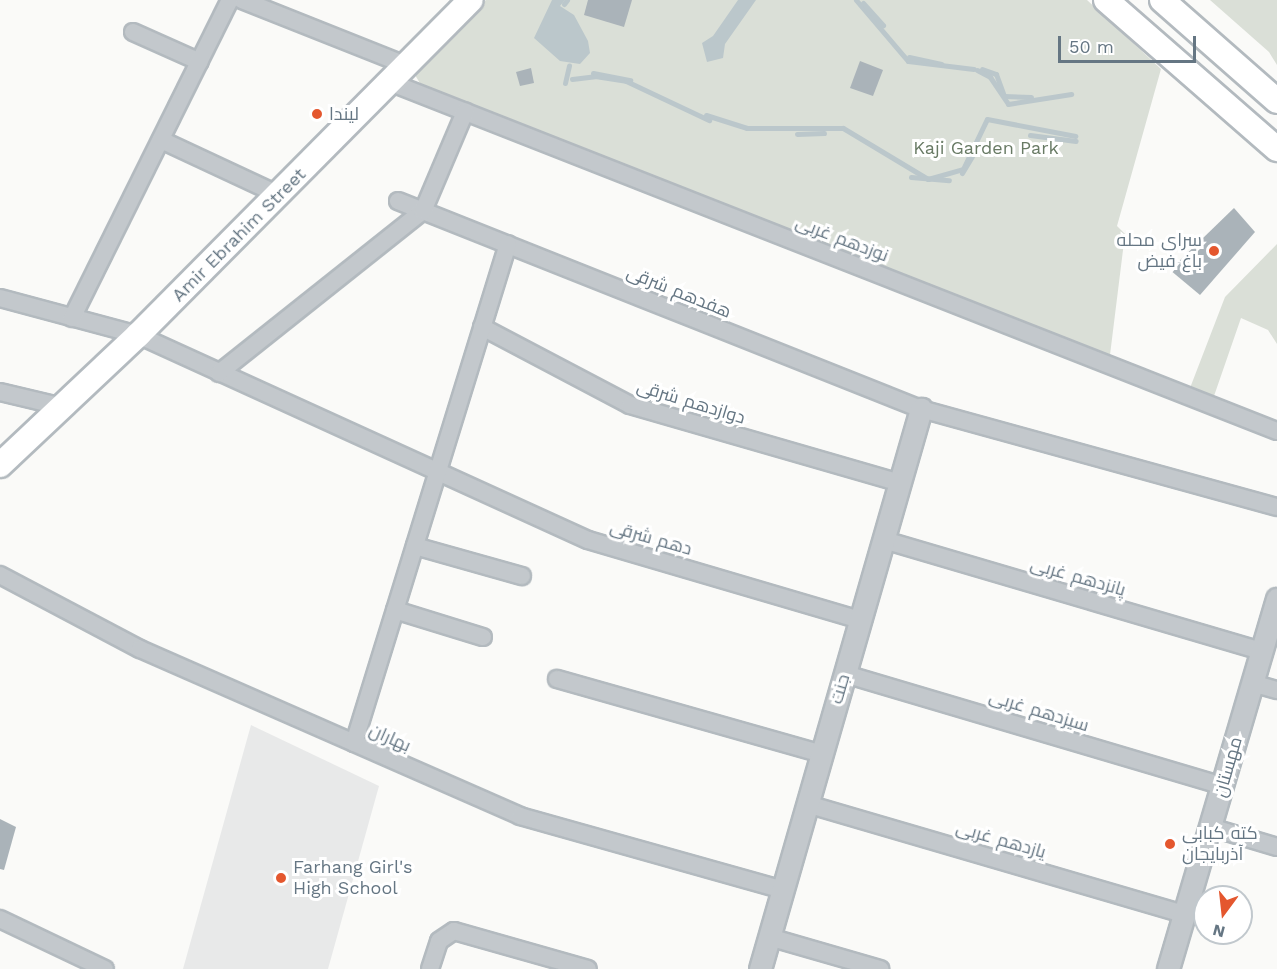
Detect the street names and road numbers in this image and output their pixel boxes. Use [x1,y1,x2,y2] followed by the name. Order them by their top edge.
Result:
[167,163,311,307] street label: Amir Ebrahim Street
[793,211,891,267] street label: نوزدهم غربی
[623,261,735,323] street label: هفدهم شرقی
[634,375,748,429] street label: دوازدهم شرقی
[608,516,694,560] street label: دهم شرقی
[1028,553,1128,601] street label: پانزدهم غربی
[825,672,855,706] street label: جنت
[986,686,1092,736] street label: سیزدهم غربی
[366,719,414,757] street label: بهاران
[1209,734,1247,800] street label: مهستان
[953,817,1049,863] street label: یازدهم غربی

